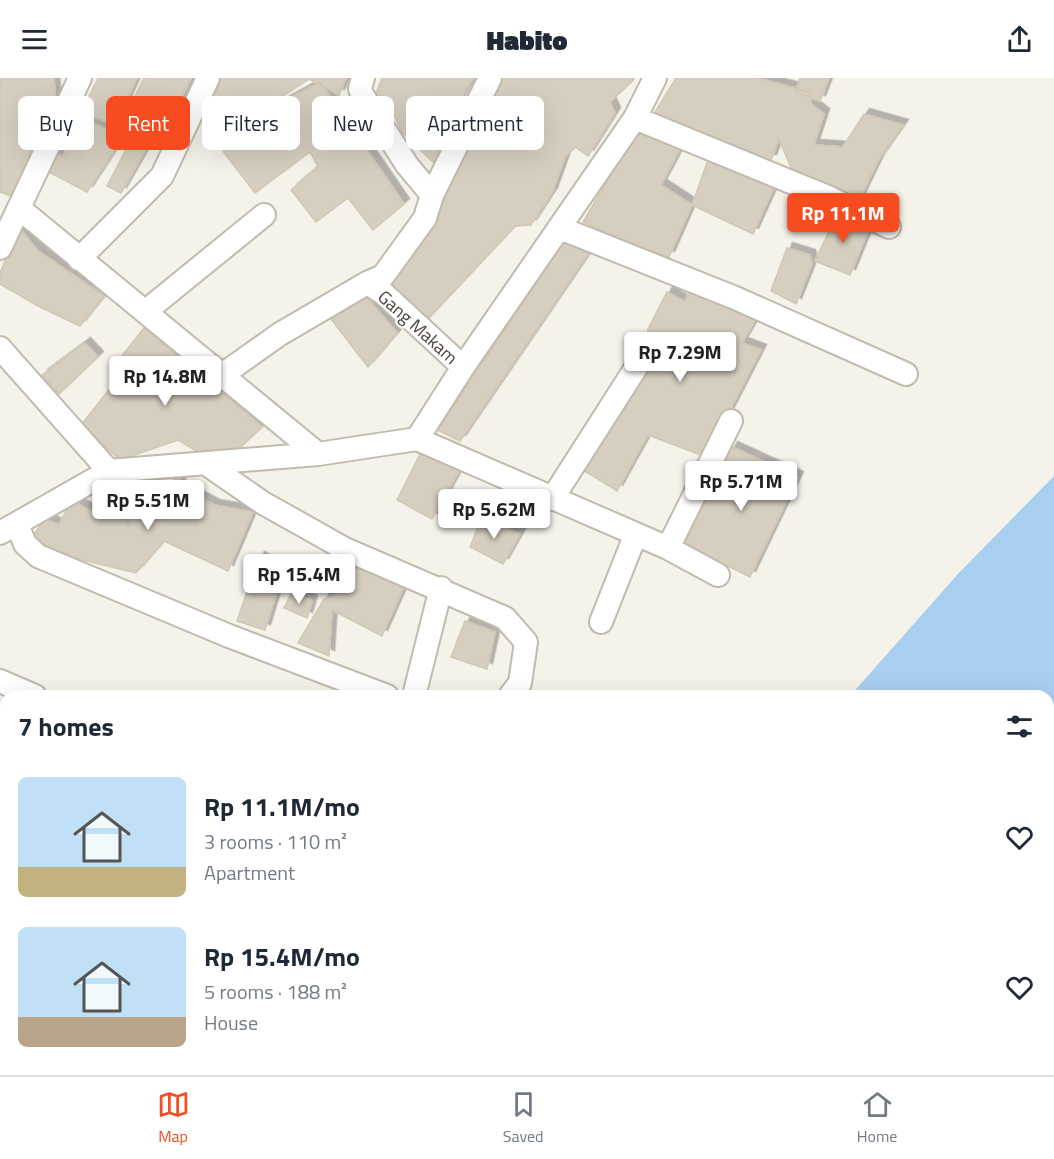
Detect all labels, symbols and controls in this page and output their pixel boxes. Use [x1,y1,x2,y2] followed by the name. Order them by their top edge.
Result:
[487,19,567,60] text: Habito
[18,23,51,56] icon: menu
[1003,23,1036,56] icon: share
[18,96,94,150] chip: Buy
[106,96,190,150] chip: Rent
[202,96,300,150] chip: Filters
[312,96,394,150] chip: New
[406,96,544,150] chip: Apartment
[781,193,905,244] pin: Rp 11.1M
[801,197,885,228] text: Rp 11.1M
[372,284,464,370] street label: Gang Makam
[618,332,742,383] pin: Rp 7.29M
[638,336,722,367] text: Rp 7.29M
[103,356,227,407] pin: Rp 14.8M
[123,360,207,391] text: Rp 14.8M
[679,461,803,512] pin: Rp 5.71M
[699,465,783,496] text: Rp 5.71M
[86,480,210,531] pin: Rp 5.51M
[106,484,190,515] text: Rp 5.51M
[432,489,556,540] pin: Rp 5.62M
[452,493,536,524] text: Rp 5.62M
[237,554,361,605] pin: Rp 15.4M
[257,558,341,589] text: Rp 15.4M
[18,707,114,746] text: 7 homes
[1003,710,1036,743] icon: filters
[204,787,360,826] text: Rp 11.1M/mo
[66,801,138,873] icon: home
[1003,821,1036,854] icon: heart
[204,826,347,857] text: 3 rooms · 110 m²
[204,857,295,888] text: Apartment
[204,937,360,976] text: Rp 15.4M/mo
[66,951,138,1023] icon: home
[1003,971,1036,1004] icon: heart
[204,976,347,1007] text: 5 rooms · 188 m²
[204,1007,258,1038] text: House
[157,1088,190,1148] tab: Map
[503,1088,544,1148] tab: Saved
[857,1088,897,1148] tab: Home

